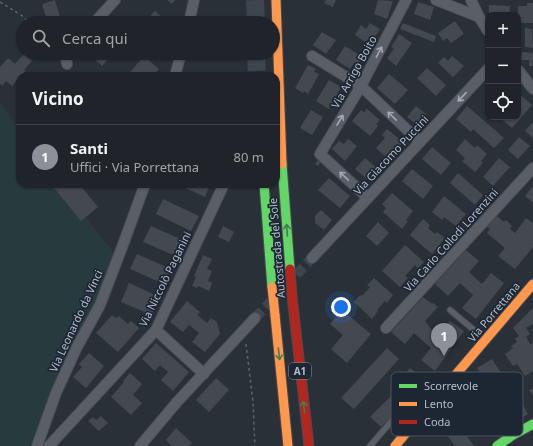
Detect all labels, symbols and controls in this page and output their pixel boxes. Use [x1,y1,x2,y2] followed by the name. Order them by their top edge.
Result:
[485,12,521,120] map controls
[485,12,521,48] button: +
[16,16,280,60] search box
[30,27,52,49] icon: search
[62,28,128,48] text: Cerca qui
[327,32,380,111] street label: Via Arrigo Boito
[376,46,383,58] one-way arrow
[485,48,521,84] button: −
[485,84,521,120] button: locate
[32,87,84,110] text: Vicino
[457,92,466,102] one-way arrow
[387,111,397,120] one-way arrow
[350,112,431,198] street label: Via Giacomo Puccini
[336,115,344,126] one-way arrow
[70,138,108,158] text: Santi
[41,148,49,166] text: 1
[234,148,264,166] text: 80 m
[70,158,199,176] text: Uffici · Via Porrettana
[339,171,349,181] one-way arrow
[400,185,501,295] street label: Via Carlo Collodi Lorenzini
[265,197,288,299] street label: Autostrada del Sole
[283,224,290,237] one-way arrow
[135,229,194,329] street label: Via Niccolò Paganini
[45,267,106,374] street label: Via Leonardo da Vinci
[464,279,523,345] street label: Via Porrettana
[331,297,351,317] your location
[431,323,457,356] pin: 1
[275,347,282,360] one-way arrow
[289,363,311,379] road number: A1
[391,372,523,436] legend
[424,378,478,393] text: Scorrevole
[424,396,454,411] text: Lento
[300,401,308,414] one-way arrow
[424,414,451,429] text: Coda

